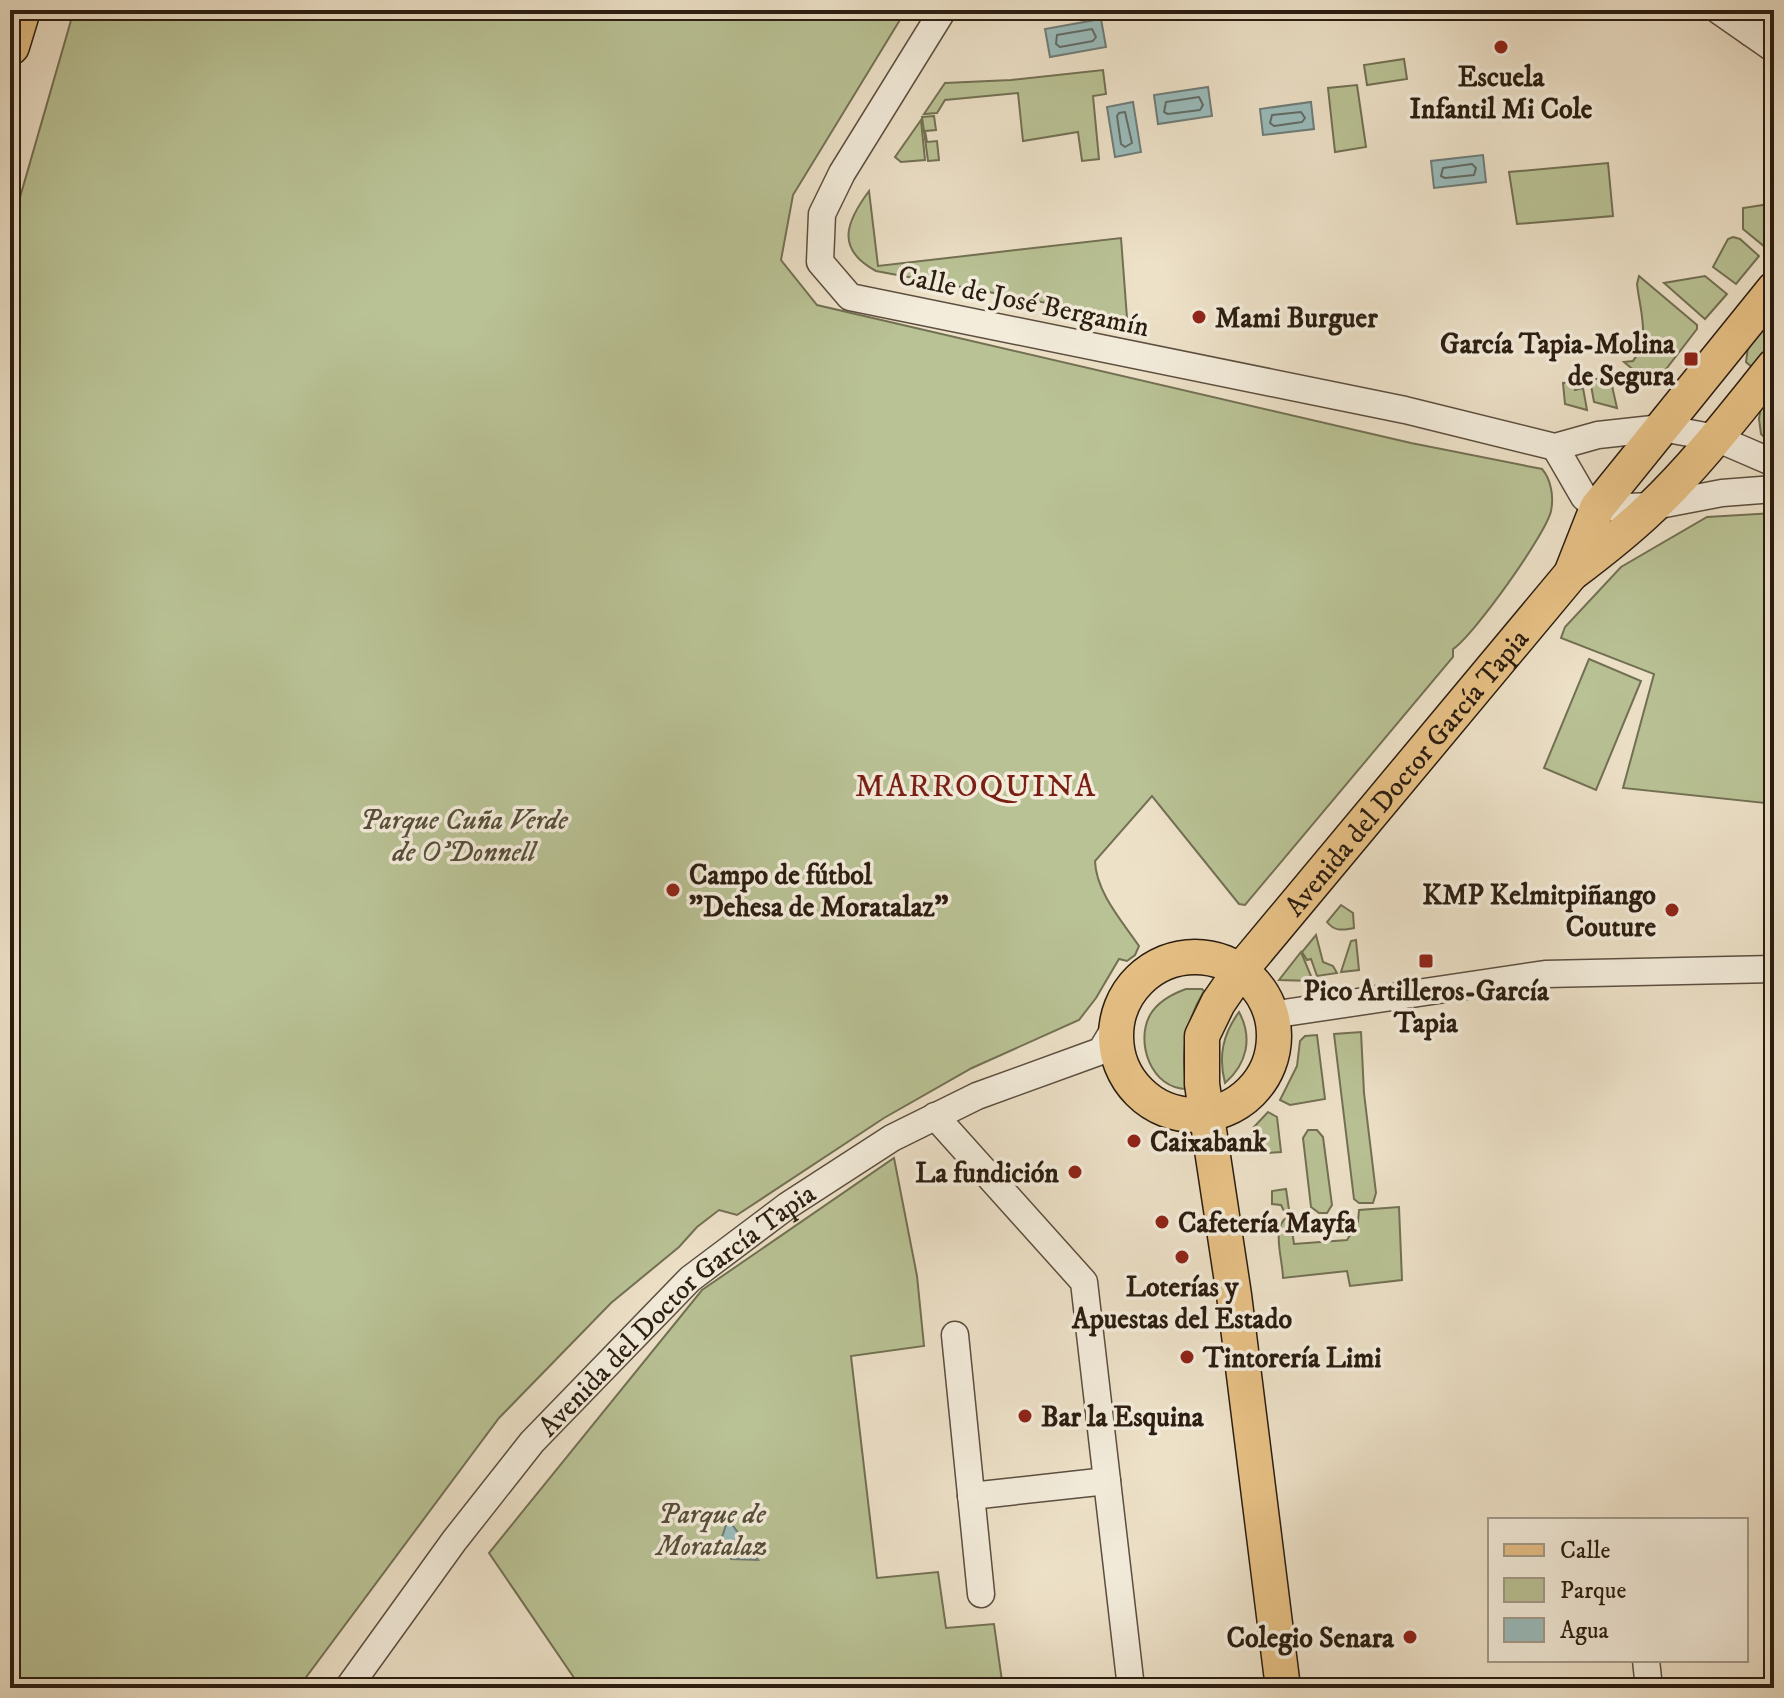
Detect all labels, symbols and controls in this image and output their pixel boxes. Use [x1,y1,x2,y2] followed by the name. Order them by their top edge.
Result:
[1492,38,1510,56] marker: Escuela Infantil Mi Cole
[1410,60,1593,127] place label: Escuela Infantil Mi Cole
[895,258,1153,345] street label: Calle de José Bergamín
[1215,301,1378,336] place label: Mami Burguer
[1190,308,1208,326] marker: Mami Burguer
[1440,327,1676,394] place label: García Tapia-Molina de Segura
[1682,350,1700,368] marker: García Tapia-Molina de Segura
[1277,622,1537,924] street label: Avenida del Doctor García Tapia
[855,767,1097,807] district label: MARROQUINA
[360,803,569,870] park label: Parque Cuña Verde de O'Donnell
[689,858,948,925] place label: Campo de fútbol "Dehesa de Moratalaz"
[1422,878,1656,945] place label: KMP Kelmitpiñango Couture
[664,881,682,899] marker: Campo de fútbol "Dehesa de Moratalaz"
[1663,901,1681,919] marker: KMP Kelmitpiñango Couture
[1417,952,1435,970] marker: Pico Artilleros-García Tapia
[1303,974,1550,1041] place label: Pico Artilleros-García Tapia
[1150,1125,1268,1160] place label: Caixabank
[1125,1132,1143,1150] marker: Caixabank
[915,1156,1059,1191] place label: La fundición
[1066,1163,1084,1181] marker: La fundición
[531,1176,823,1444] street label: Avenida del Doctor García Tapia
[1178,1206,1358,1241] place label: Cafetería Mayfa
[1153,1213,1171,1231] marker: Cafetería Mayfa
[1173,1248,1191,1266] marker: Loterías y Apuestas del Estado
[1071,1270,1292,1337] place label: Loterías y Apuestas del Estado
[1202,1341,1381,1376] place label: Tintorería Limi
[1178,1348,1196,1366] marker: Tintorería Limi
[1041,1400,1205,1436] place label: Bar la Esquina
[1016,1407,1034,1425] marker: Bar la Esquina
[654,1497,768,1564] park label: Parque de Moratalaz
[1488,1518,1748,1662] legend
[1560,1536,1610,1566] text: Calle
[1560,1576,1626,1606] text: Parque
[1560,1616,1610,1646] text: Agua
[1226,1621,1395,1656] place label: Colegio Senara
[1401,1628,1419,1646] marker: Colegio Senara

